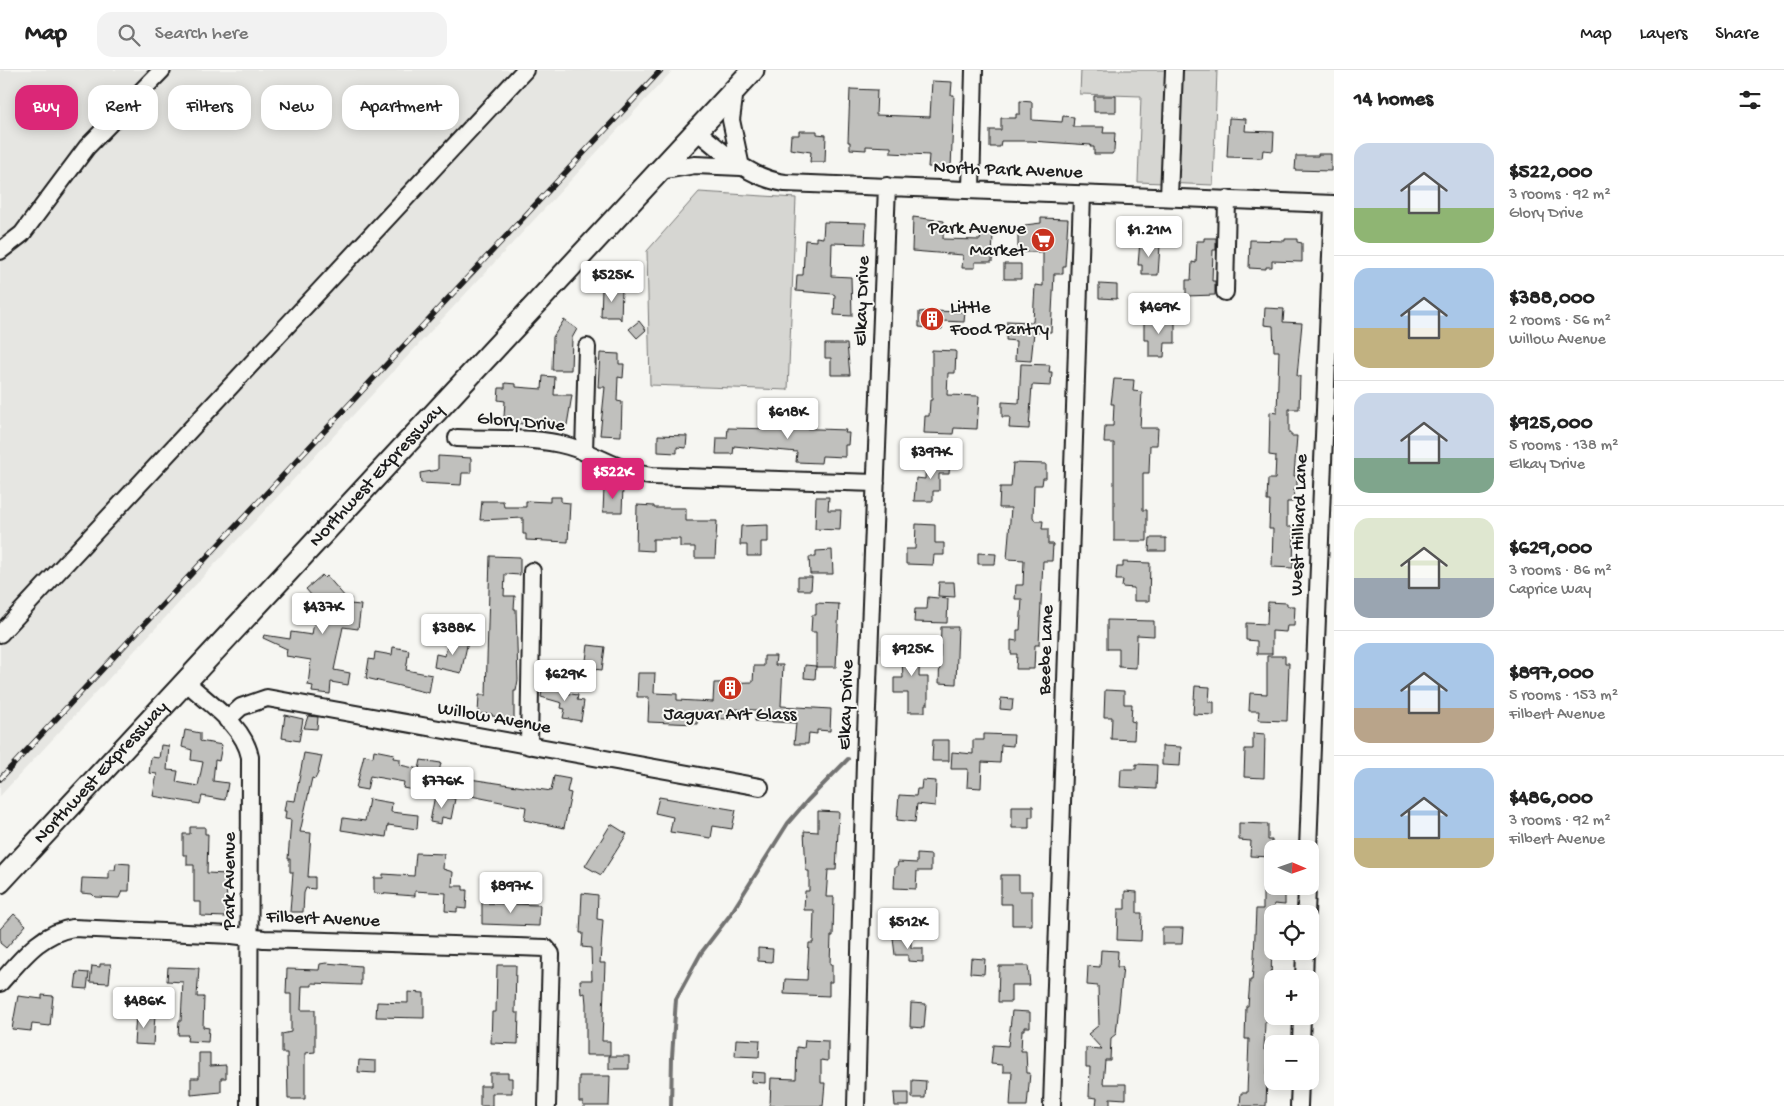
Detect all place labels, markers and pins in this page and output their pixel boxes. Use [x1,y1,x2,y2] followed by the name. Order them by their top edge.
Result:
[1108,216,1190,258] pin: $1.21M
[927,218,1028,263] place label: Park Avenue Market
[1030,227,1056,253] supermarket icon: Park Avenue Market
[577,260,647,303] pin: $525K
[1124,292,1194,335] pin: $469K
[949,297,1050,342] place label: Little Food Pantry
[919,306,945,332] building icon: Little Food Pantry
[753,398,823,440] pin: $618K
[896,438,966,480] pin: $397K
[578,458,648,500] pin: $522K
[288,592,358,635] pin: $437K
[418,614,488,656] pin: $388K
[877,634,947,677] pin: $925K
[530,660,600,702] pin: $629K
[717,675,743,701] building icon: Jaguar Art Glass
[663,704,798,727] place label: Jaguar Art Glass
[407,766,477,809] pin: $776K
[476,872,546,914] pin: $897K
[873,908,943,950] pin: $512K
[109,986,179,1029] pin: $486K

